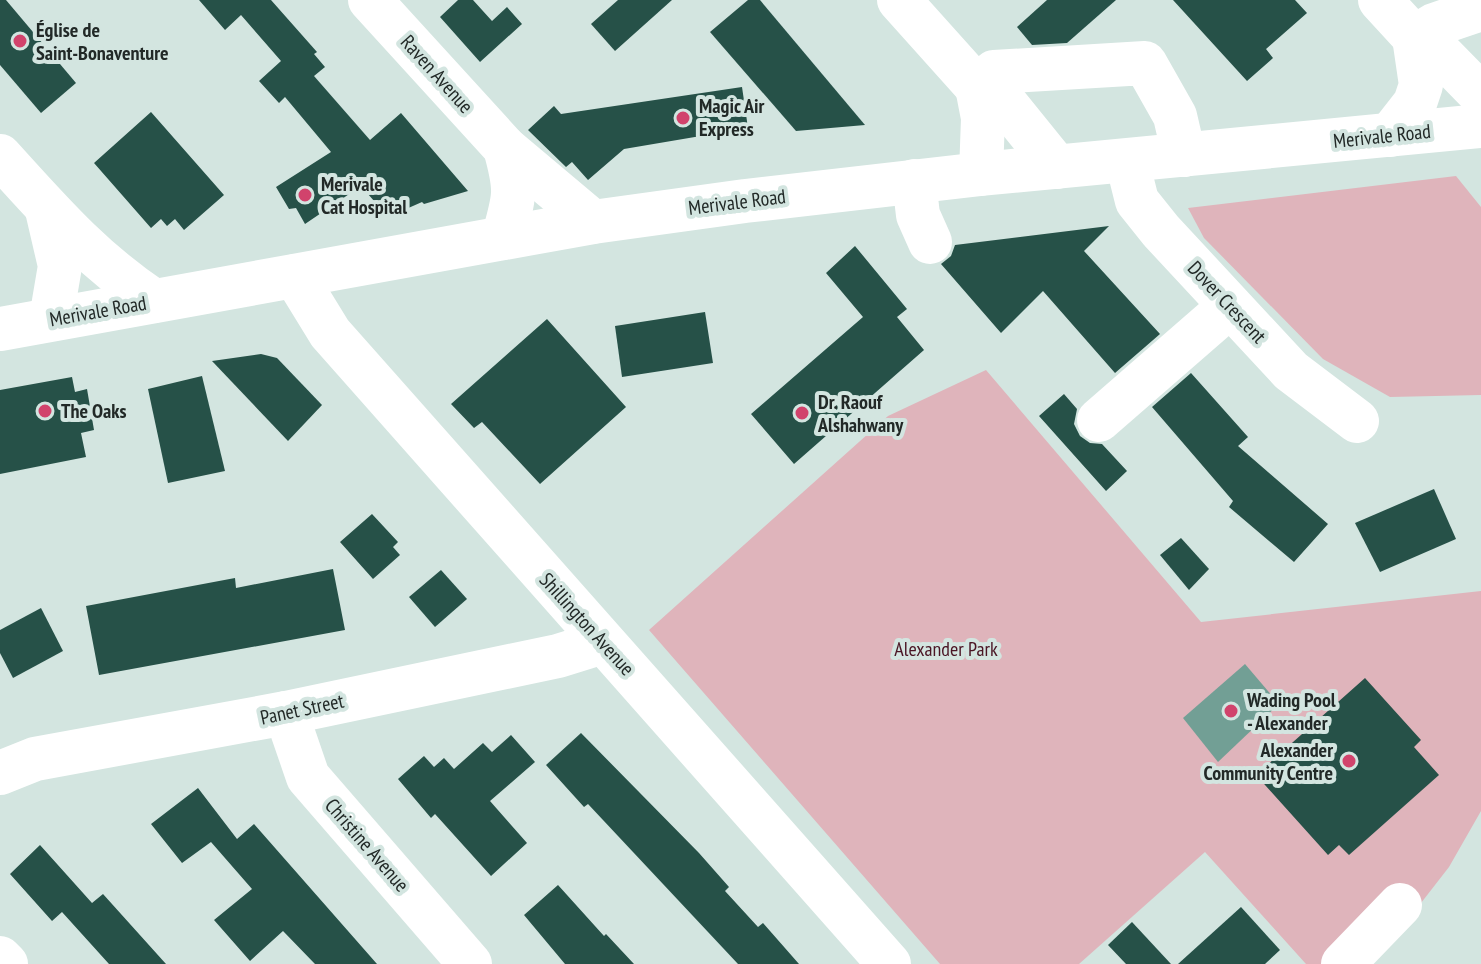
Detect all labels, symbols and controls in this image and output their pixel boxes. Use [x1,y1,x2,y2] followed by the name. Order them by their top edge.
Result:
[36,17,169,66] place label: Église de Saint-Bonaventure
[395,29,479,119] street label: Raven Avenue
[11,32,29,50] marker: Église de Saint-Bonaventure
[699,93,764,142] place label: Magic Air Express
[674,109,692,127] marker: Magic Air Express
[1332,118,1432,154] street label: Merivale Road
[321,171,407,220] place label: Merivale Cat Hospital
[687,183,787,221] street label: Merivale Road
[296,186,314,204] marker: Merivale Cat Hospital
[1182,255,1272,349] street label: Dover Crescent
[48,290,148,332] street label: Merivale Road
[817,389,904,438] place label: Dr. Raouf Alshahwany
[61,398,126,424] place label: The Oaks
[36,402,54,420] marker: The Oaks
[793,404,811,422] marker: Dr. Raouf Alshahwany
[534,567,640,681] street label: Shillington Avenue
[894,636,998,662] park label: Alexander Park
[258,687,347,731] street label: Panet Street
[1246,687,1336,736] place label: Wading Pool - Alexander
[1222,702,1240,720] marker: Wading Pool - Alexander
[1204,737,1333,786] place label: Alexander Community Centre
[1340,752,1358,770] marker: Alexander Community Centre
[319,793,415,897] street label: Christine Avenue

